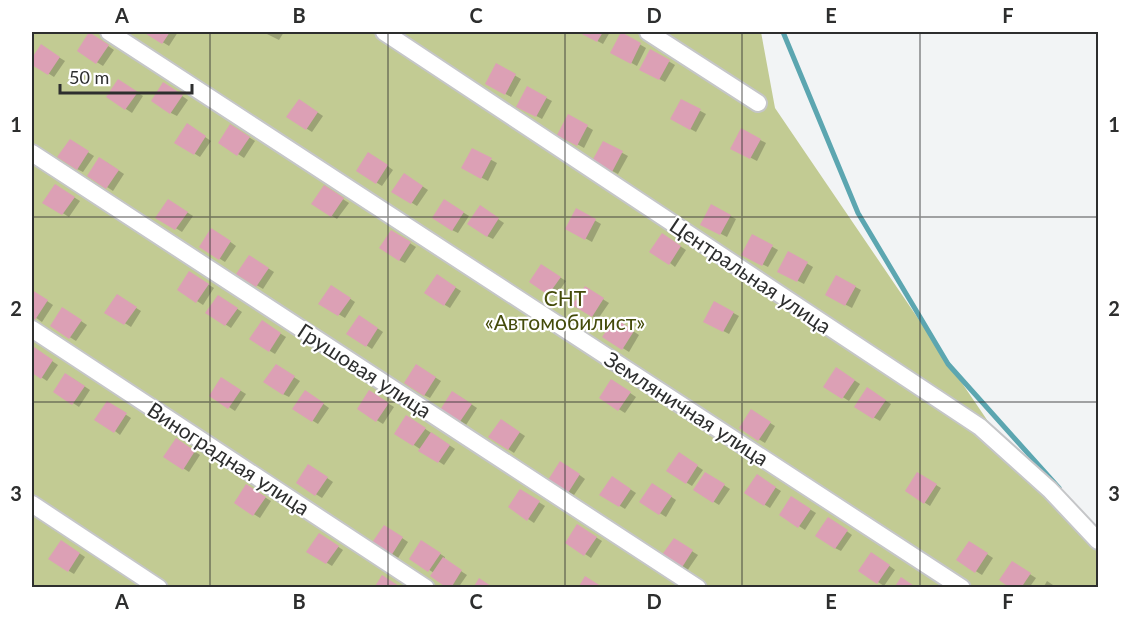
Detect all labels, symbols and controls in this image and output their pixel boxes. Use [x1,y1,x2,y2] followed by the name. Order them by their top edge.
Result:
[114,3,129,27] text: A
[292,3,306,27] text: B
[469,3,483,27] text: C
[646,3,662,27] text: D
[825,3,837,27] text: E
[1002,3,1014,27] text: F
[60,57,192,95] scale bar
[69,66,109,88] text: 50 m
[10,112,22,136] text: 1
[1108,112,1120,136] text: 1
[666,212,836,338] street label: Центральная улица
[485,285,645,334] park label: СНТ «Автомобилист»
[10,296,22,320] text: 2
[1108,296,1120,320] text: 2
[293,317,437,423] street label: Грушовая улица
[600,346,774,470] street label: Земляничная улица
[143,396,315,520] street label: Виноградная улица
[10,481,22,505] text: 3
[1108,481,1120,505] text: 3
[114,589,129,613] text: A
[292,589,306,613] text: B
[469,589,483,613] text: C
[646,589,662,613] text: D
[825,589,837,613] text: E
[1002,589,1014,613] text: F

